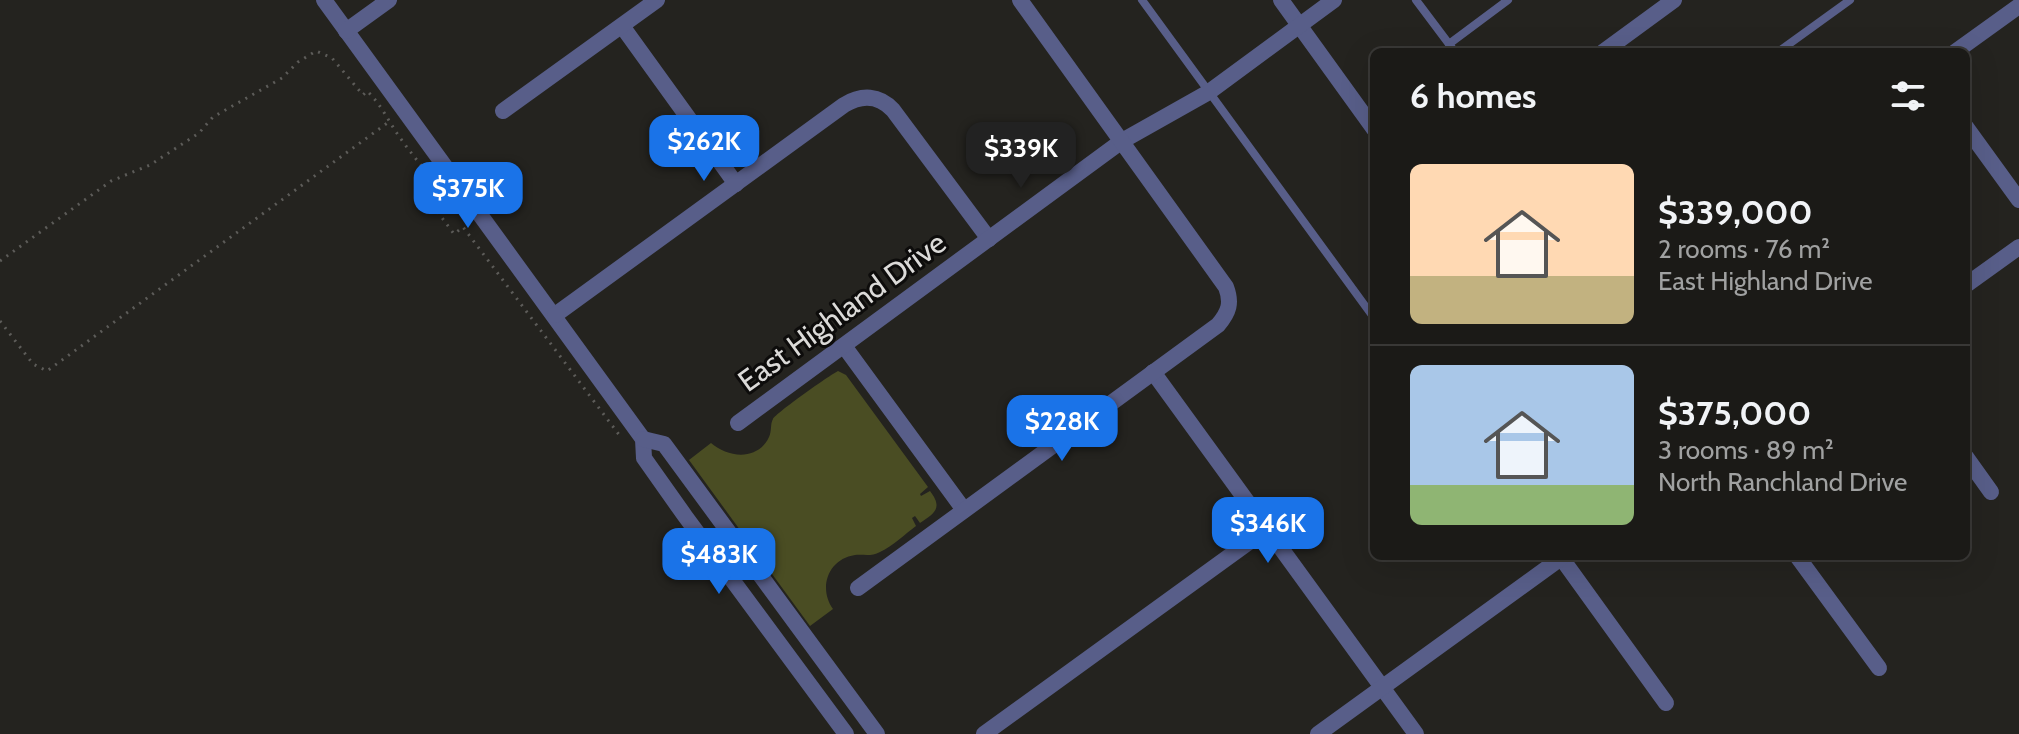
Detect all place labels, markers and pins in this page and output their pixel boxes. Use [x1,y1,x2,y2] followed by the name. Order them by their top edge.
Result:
[648,115,760,183] pin: $262K
[965,122,1077,190] pin: $339K
[412,162,524,230] pin: $375K
[1006,395,1118,463] pin: $228K
[1212,497,1324,565] pin: $346K
[663,528,775,596] pin: $483K

